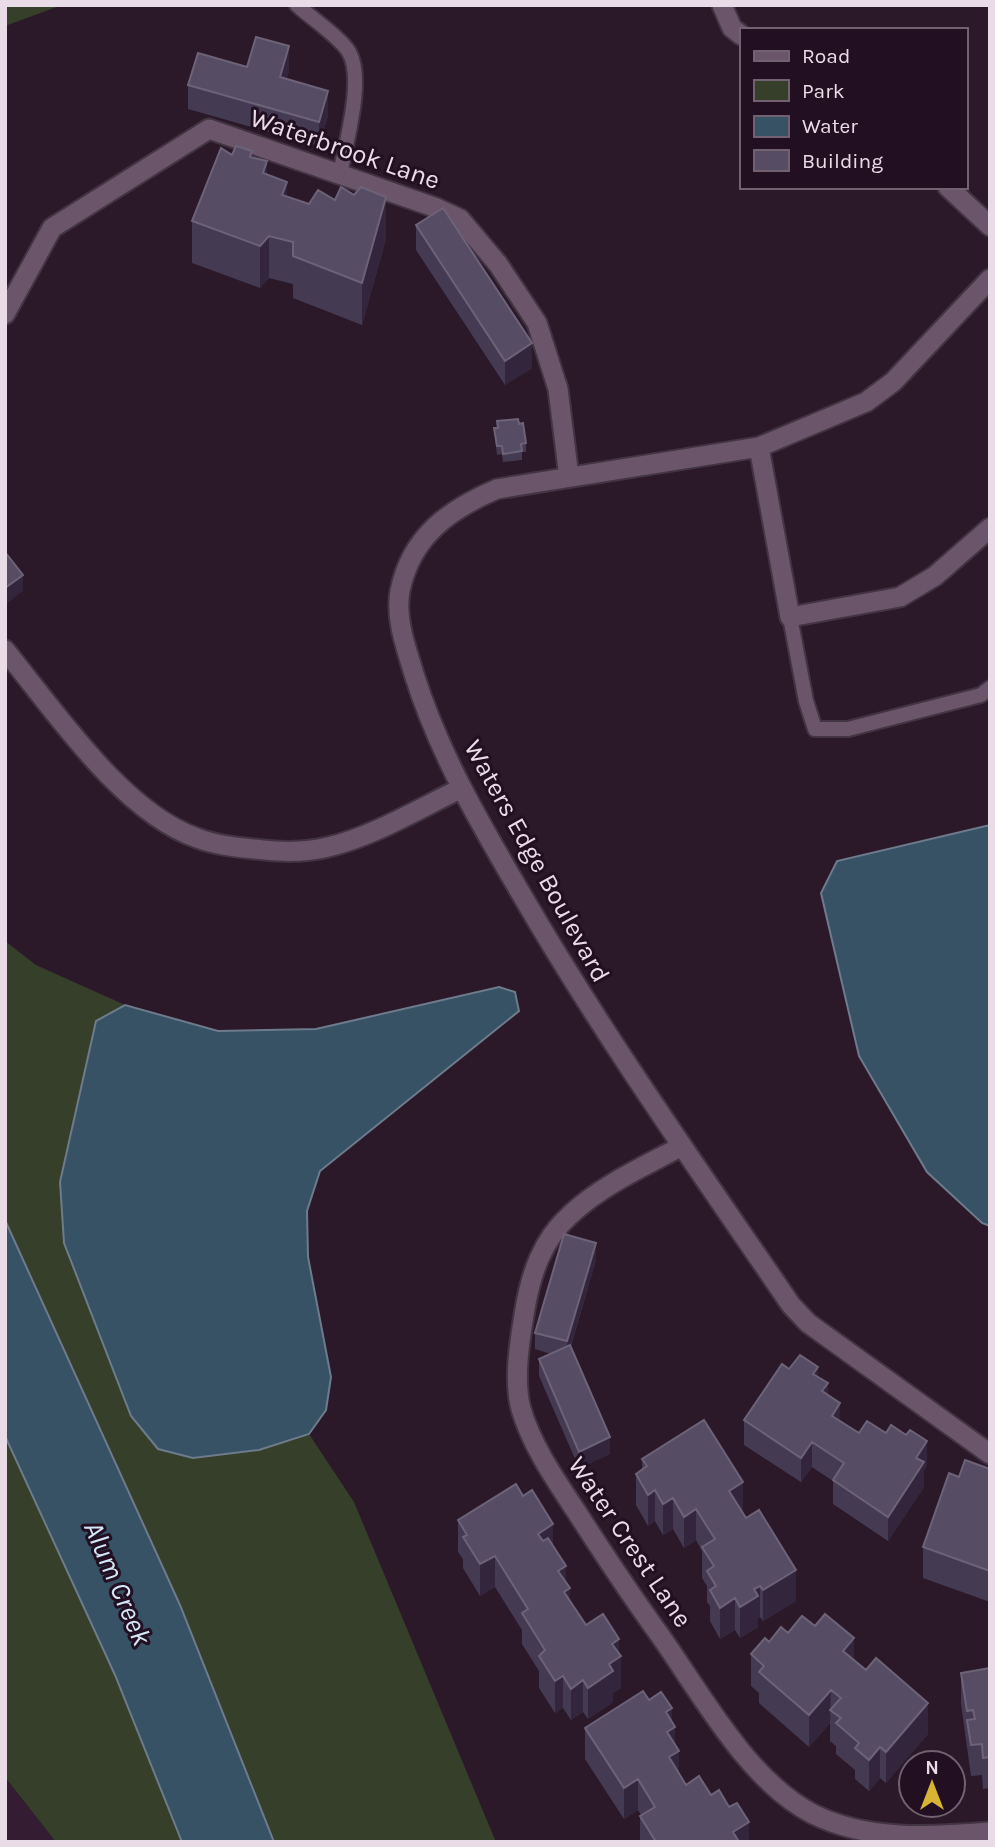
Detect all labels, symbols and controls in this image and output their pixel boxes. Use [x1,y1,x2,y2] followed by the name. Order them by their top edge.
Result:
[740,28,967,189] legend
[802,44,850,68] text: Road
[802,79,845,103] text: Park
[246,102,444,196] street label: Waterbrook Lane
[802,114,858,138] text: Water
[802,149,883,173] text: Building
[457,734,617,988] street label: Waters Edge Boulevard
[561,1451,699,1633] street label: Water Crest Lane
[77,1516,159,1651] water label: Alum Creek
[897,1749,967,1819] north arrow
[925,1757,939,1779] text: N

